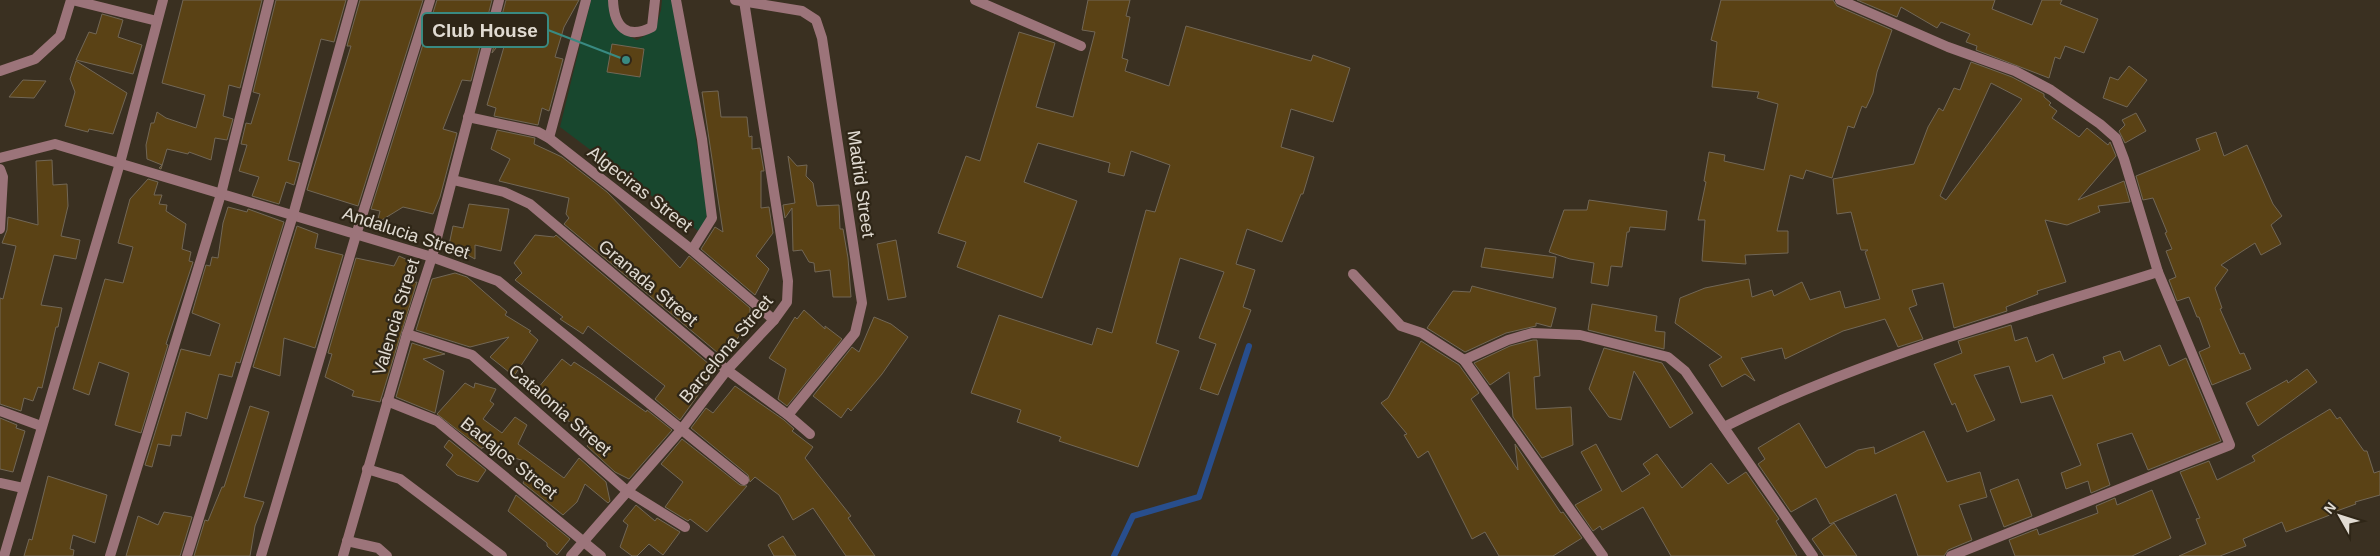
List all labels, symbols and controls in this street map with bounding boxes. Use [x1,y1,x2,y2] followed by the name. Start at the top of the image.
[422,13,548,47] callout: Club House
[432,20,538,41] text: Club House
[844,129,878,239] street label: Madrid Street
[584,142,696,236] street label: Algeciras Street
[340,203,472,263] street label: Andalucia Street
[594,236,702,330] street label: Granada Street
[369,256,423,378] street label: Valencia Street
[675,291,777,407] street label: Barcelona Street
[505,360,615,460] street label: Catalonia Street
[457,413,561,503] street label: Badajos Street
[2315,491,2365,541] north arrow
[2320,499,2339,517] text: N

